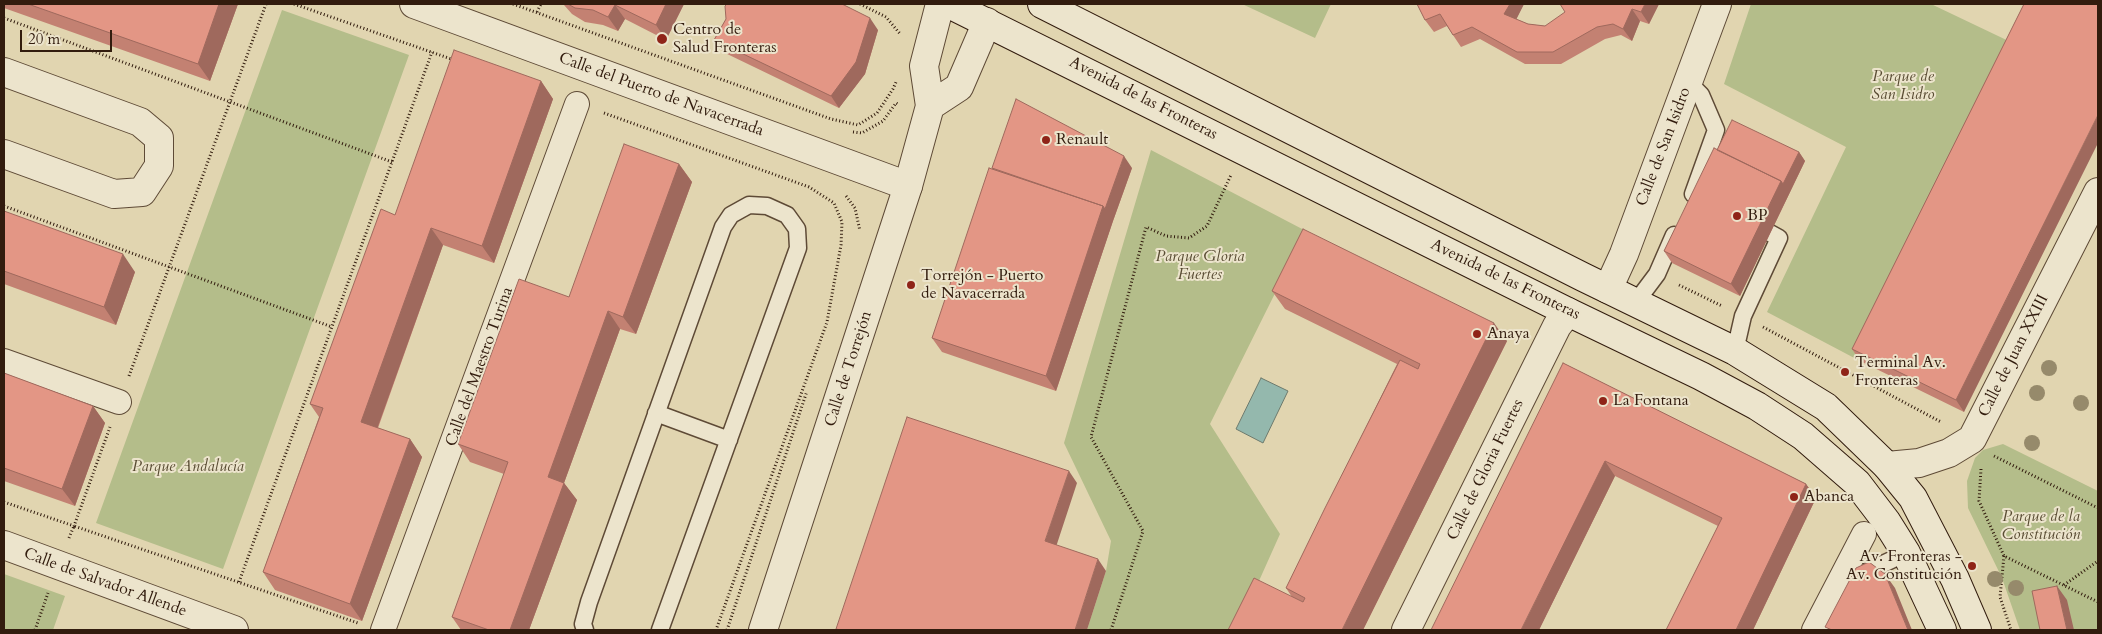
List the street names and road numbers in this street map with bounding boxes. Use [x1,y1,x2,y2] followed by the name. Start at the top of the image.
[556,49,766,141] street label: Calle del Puerto de Navacerrada
[1066,53,1220,145] street label: Avenida de las Fronteras
[1633,85,1695,209] street label: Calle de San Isidro
[1427,235,1583,325] street label: Avenida de las Fronteras
[442,285,518,449] street label: Calle del Maestro Turina
[1975,292,2053,420] street label: Calle de Juan XXIII
[821,309,877,429] street label: Calle de Torrejón
[1444,396,1528,544] street label: Calle de Gloria Fuertes
[21,545,189,621] street label: Calle de Salvador Allende

